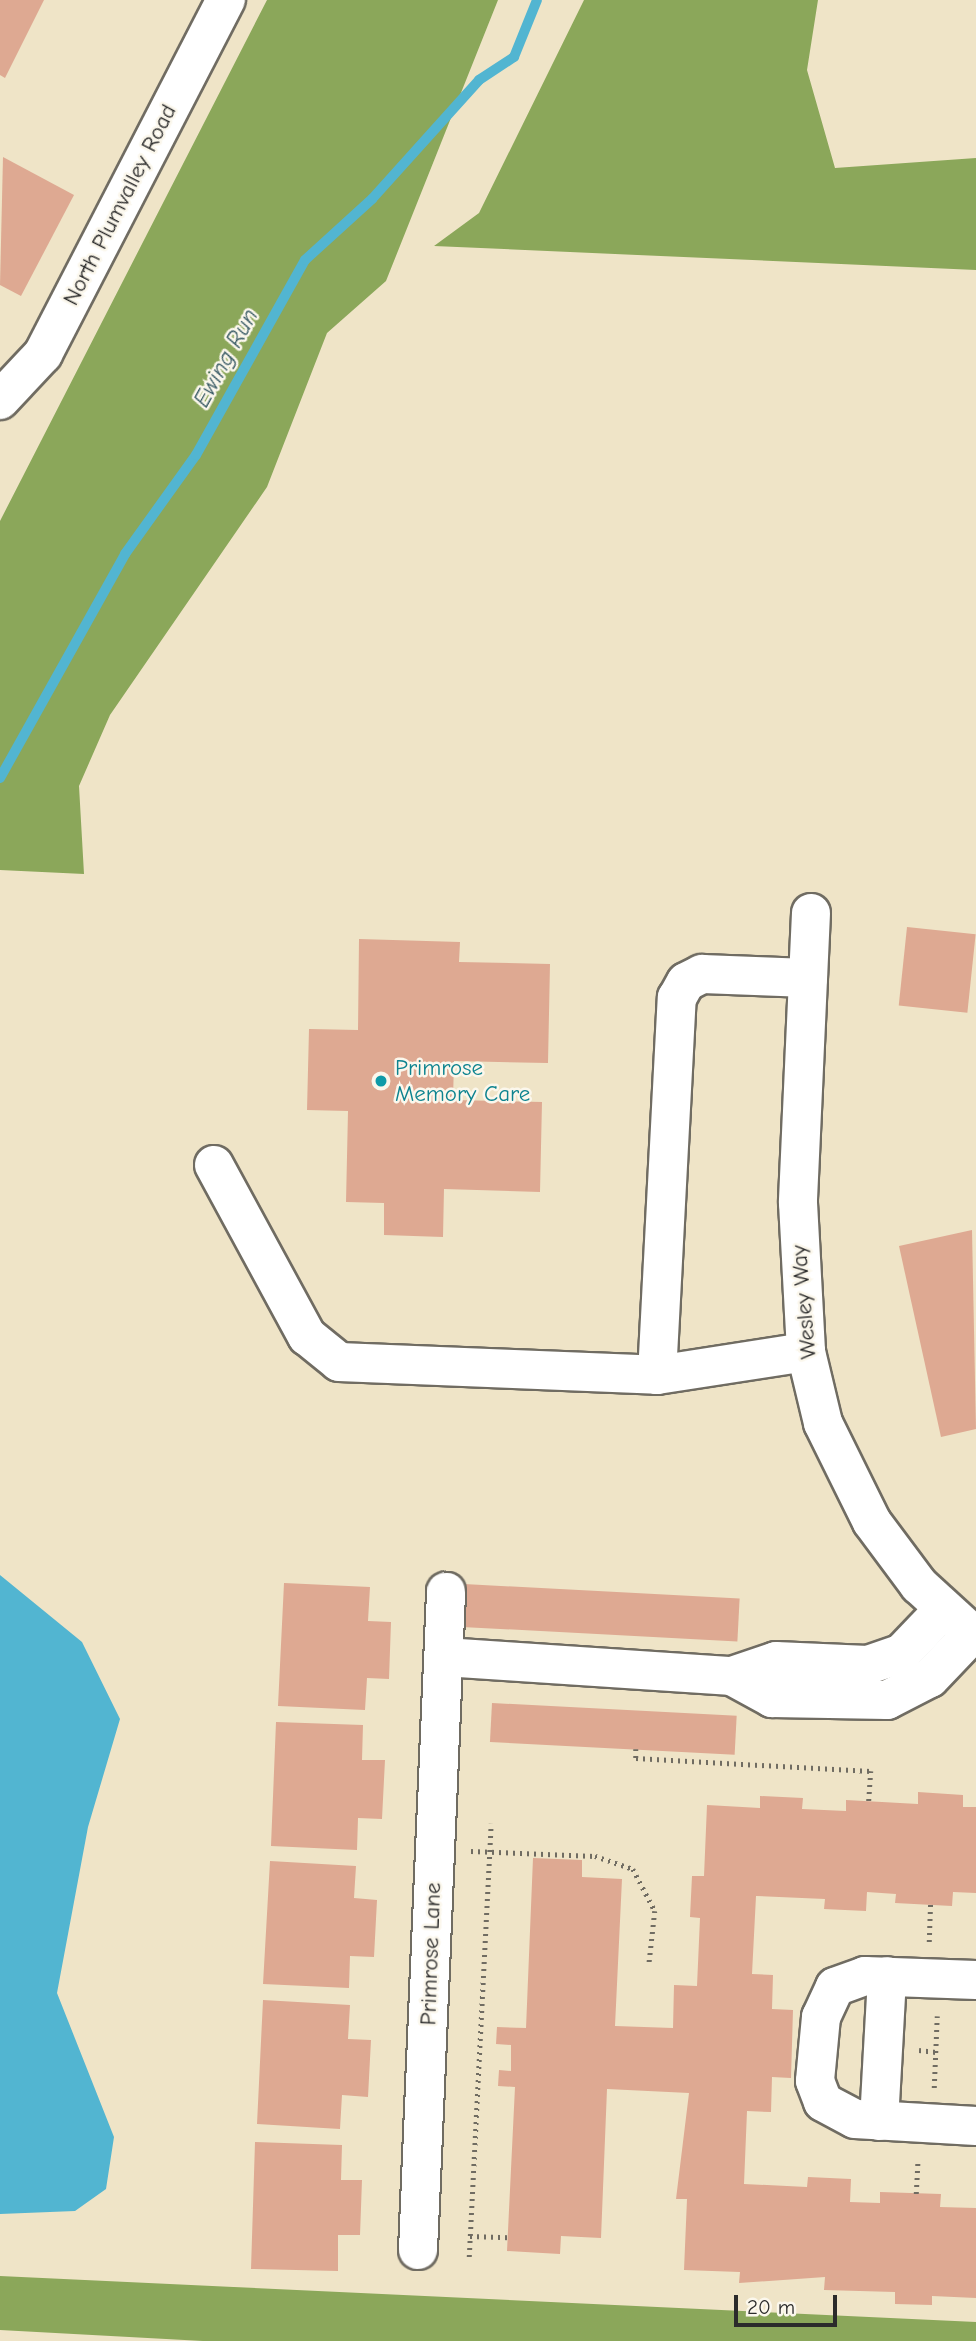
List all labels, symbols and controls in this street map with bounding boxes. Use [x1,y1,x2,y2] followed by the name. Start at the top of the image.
[57,100,183,310] street label: North Plumvalley Road
[187,304,265,412] water label: Ewing Run
[395,1054,530,1108] place label: Primrose Memory Care
[373,1073,389,1089] marker: Primrose Memory Care
[785,1244,823,1360] street label: Wesley Way
[415,1882,447,2026] street label: Primrose Lane
[738,2282,841,2326] scale bar
[747,2295,795,2319] text: 20 m

